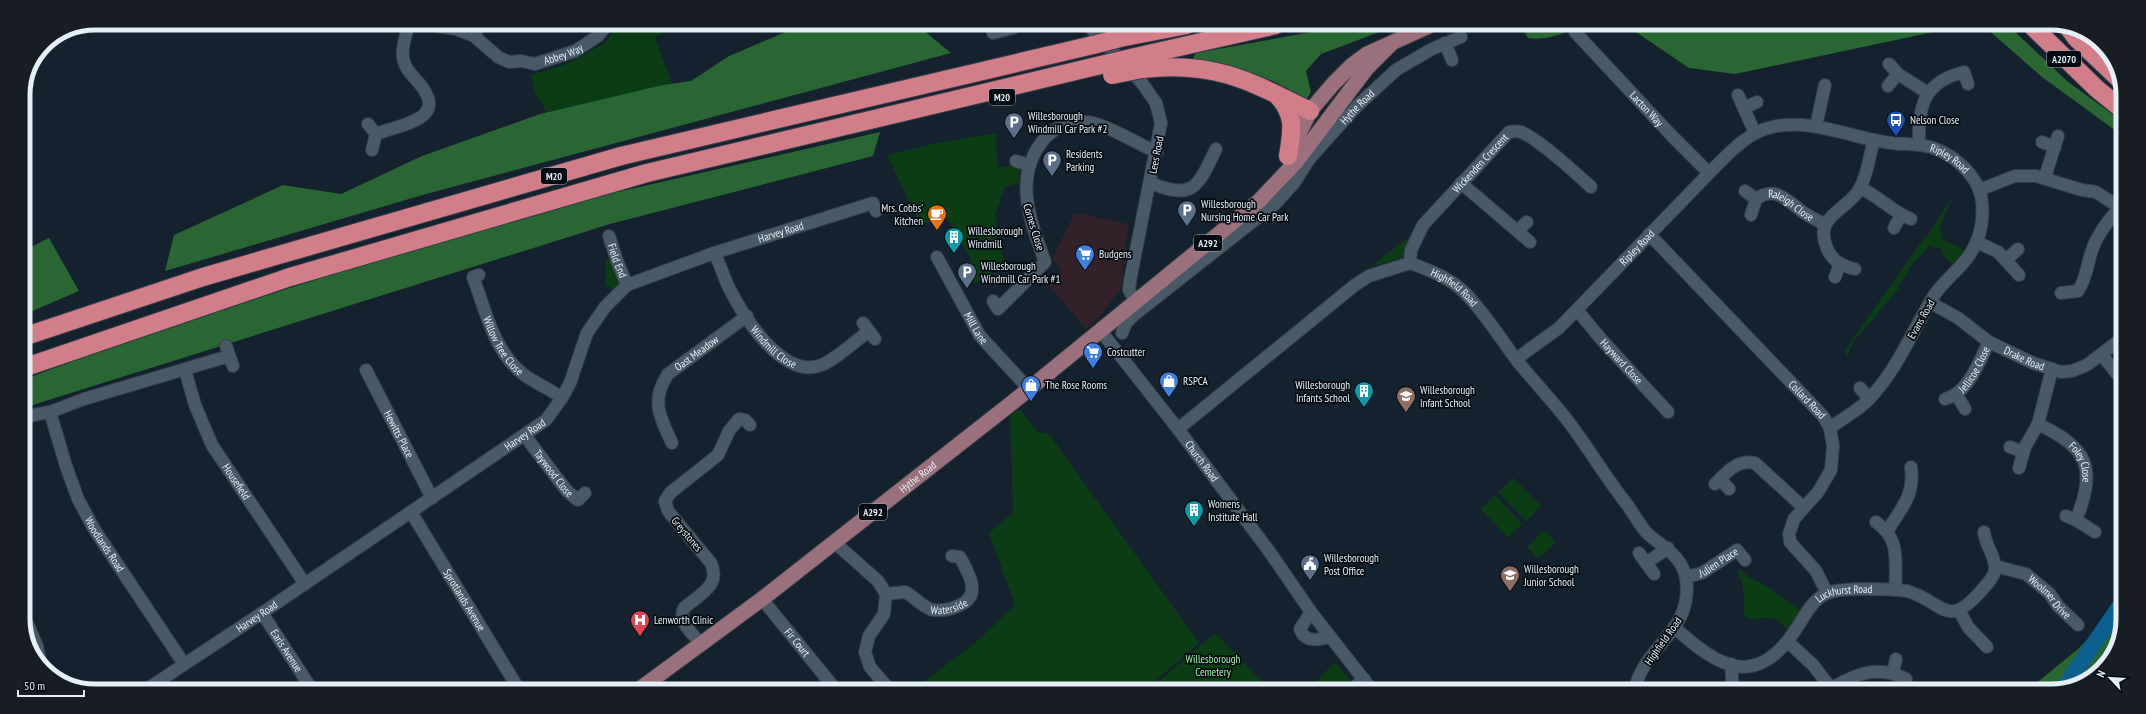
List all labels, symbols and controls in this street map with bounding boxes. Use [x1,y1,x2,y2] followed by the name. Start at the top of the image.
[542,40,586,68] street label: Abbey Way
[2047,51,2081,67] road number: A2070
[1337,86,1377,127] street label: Hythe Road
[1627,88,1667,130] street label: Lacton Way
[989,89,1015,105] road number: M20
[1028,109,1107,136] place label: Willesborough Windmill Car Park #2
[1885,109,1907,137] bus stop icon: Nelson Close
[1003,111,1025,139] parking icon: Willesborough Windmill Car Park #2
[1910,113,1960,127] place label: Nelson Close
[1449,130,1511,196] street label: Wickenden Crescent
[1146,135,1167,175] street label: Lees Road
[1928,140,1973,176] street label: Ripley Road
[1066,147,1103,174] place label: Residents Parking
[1041,149,1063,177] parking icon: Residents Parking
[541,168,567,184] road number: M20
[1768,187,1817,224] street label: Raleigh Close
[1201,197,1289,224] place label: Willesborough Nursing Home Car Park
[1176,199,1198,227] parking icon: Willesborough Nursing Home Car Park
[881,201,923,228] place label: Mrs. Cobbs’ Kitchen
[1020,202,1048,253] street label: Cornes Close
[926,203,948,231] cafe icon: Mrs. Cobbs’ Kitchen
[756,218,805,246] street label: Harvey Road
[968,224,1023,251] place label: Willesborough Windmill
[943,226,965,254] building icon: Willesborough Windmill
[1616,227,1658,268] street label: Ripley Road
[1194,235,1222,251] road number: A292
[605,242,630,280] street label: Field End
[1074,243,1096,271] supermarket icon: Budgens
[1099,247,1132,261] place label: Budgens
[981,259,1060,286] place label: Willesborough Windmill Car Park #1
[956,261,978,289] parking icon: Willesborough Windmill Car Park #1
[1429,265,1481,309] street label: Highfield Road
[1904,297,1938,341] street label: Evans Road
[961,309,991,347] street label: Mill Lane
[480,314,527,379] street label: Willow Tree Close
[748,323,799,371] street label: Windmill Close
[672,332,722,374] street label: Oast Meadow
[1597,336,1646,387] street label: Hayward Close
[1082,341,1104,369] supermarket icon: Costcutter
[2002,343,2046,373] street label: Drake Road
[1955,344,1993,396] street label: Jellicoe Close
[1107,345,1145,359] place label: Costcutter
[1158,370,1180,398] shop icon: RSPCA
[1020,374,1042,402] shop icon: The Rose Rooms
[1183,374,1209,388] place label: RSPCA
[1786,377,1829,422] street label: Collard Road
[1045,378,1107,392] place label: The Rose Rooms
[1295,378,1350,405] place label: Willesborough Infants School
[1353,380,1375,408] building icon: Willesborough Infants School
[1420,383,1475,410] place label: Willesborough Infant School
[1395,385,1417,413] school or university icon: Willesborough Infant School
[381,408,417,461] street label: Hewitts Place
[501,415,548,453] street label: Harvey Road
[1182,438,1222,484] street label: Church Road
[2066,439,2094,483] street label: Foley Close
[531,447,576,500] street label: Taywood Close
[896,458,939,496] street label: Hythe Road
[219,461,254,503] street label: Housefield
[1208,497,1258,524] place label: Womens Institute Hall
[1183,499,1205,527] building icon: Womens Institute Hall
[859,504,887,520] road number: A292
[82,514,128,575] street label: Woodlands Road
[668,514,706,555] street label: Greystones
[1697,544,1741,581] street label: Julien Place
[1324,551,1379,578] place label: Willesborough Post Office
[1299,553,1321,581] public building icon: Willesborough Post Office
[1523,562,1579,589] place label: Willesborough Junior School
[1499,564,1521,592] school or university icon: Willesborough Junior School
[440,566,489,634] street label: Sprotlands Avenue
[2025,572,2074,622] street label: Woolmer Drive
[1812,582,1873,605] street label: Luckhurst Road
[930,595,971,617] street label: Waterside
[233,597,280,635] street label: Harvey Road
[629,609,651,637] hospital icon: Lenworth Clinic
[654,613,713,627] place label: Lenworth Clinic
[1641,614,1685,668] street label: Highfield Road
[782,625,813,660] street label: Fir Court
[268,627,306,675] street label: Earls Avenue
[1186,652,1241,679] park label: Willesborough Cemetery
[2090,658,2130,698] north arrow
[2093,668,2109,679] text: N
[18,672,84,698] scale bar
[24,678,45,693] text: 50 m

